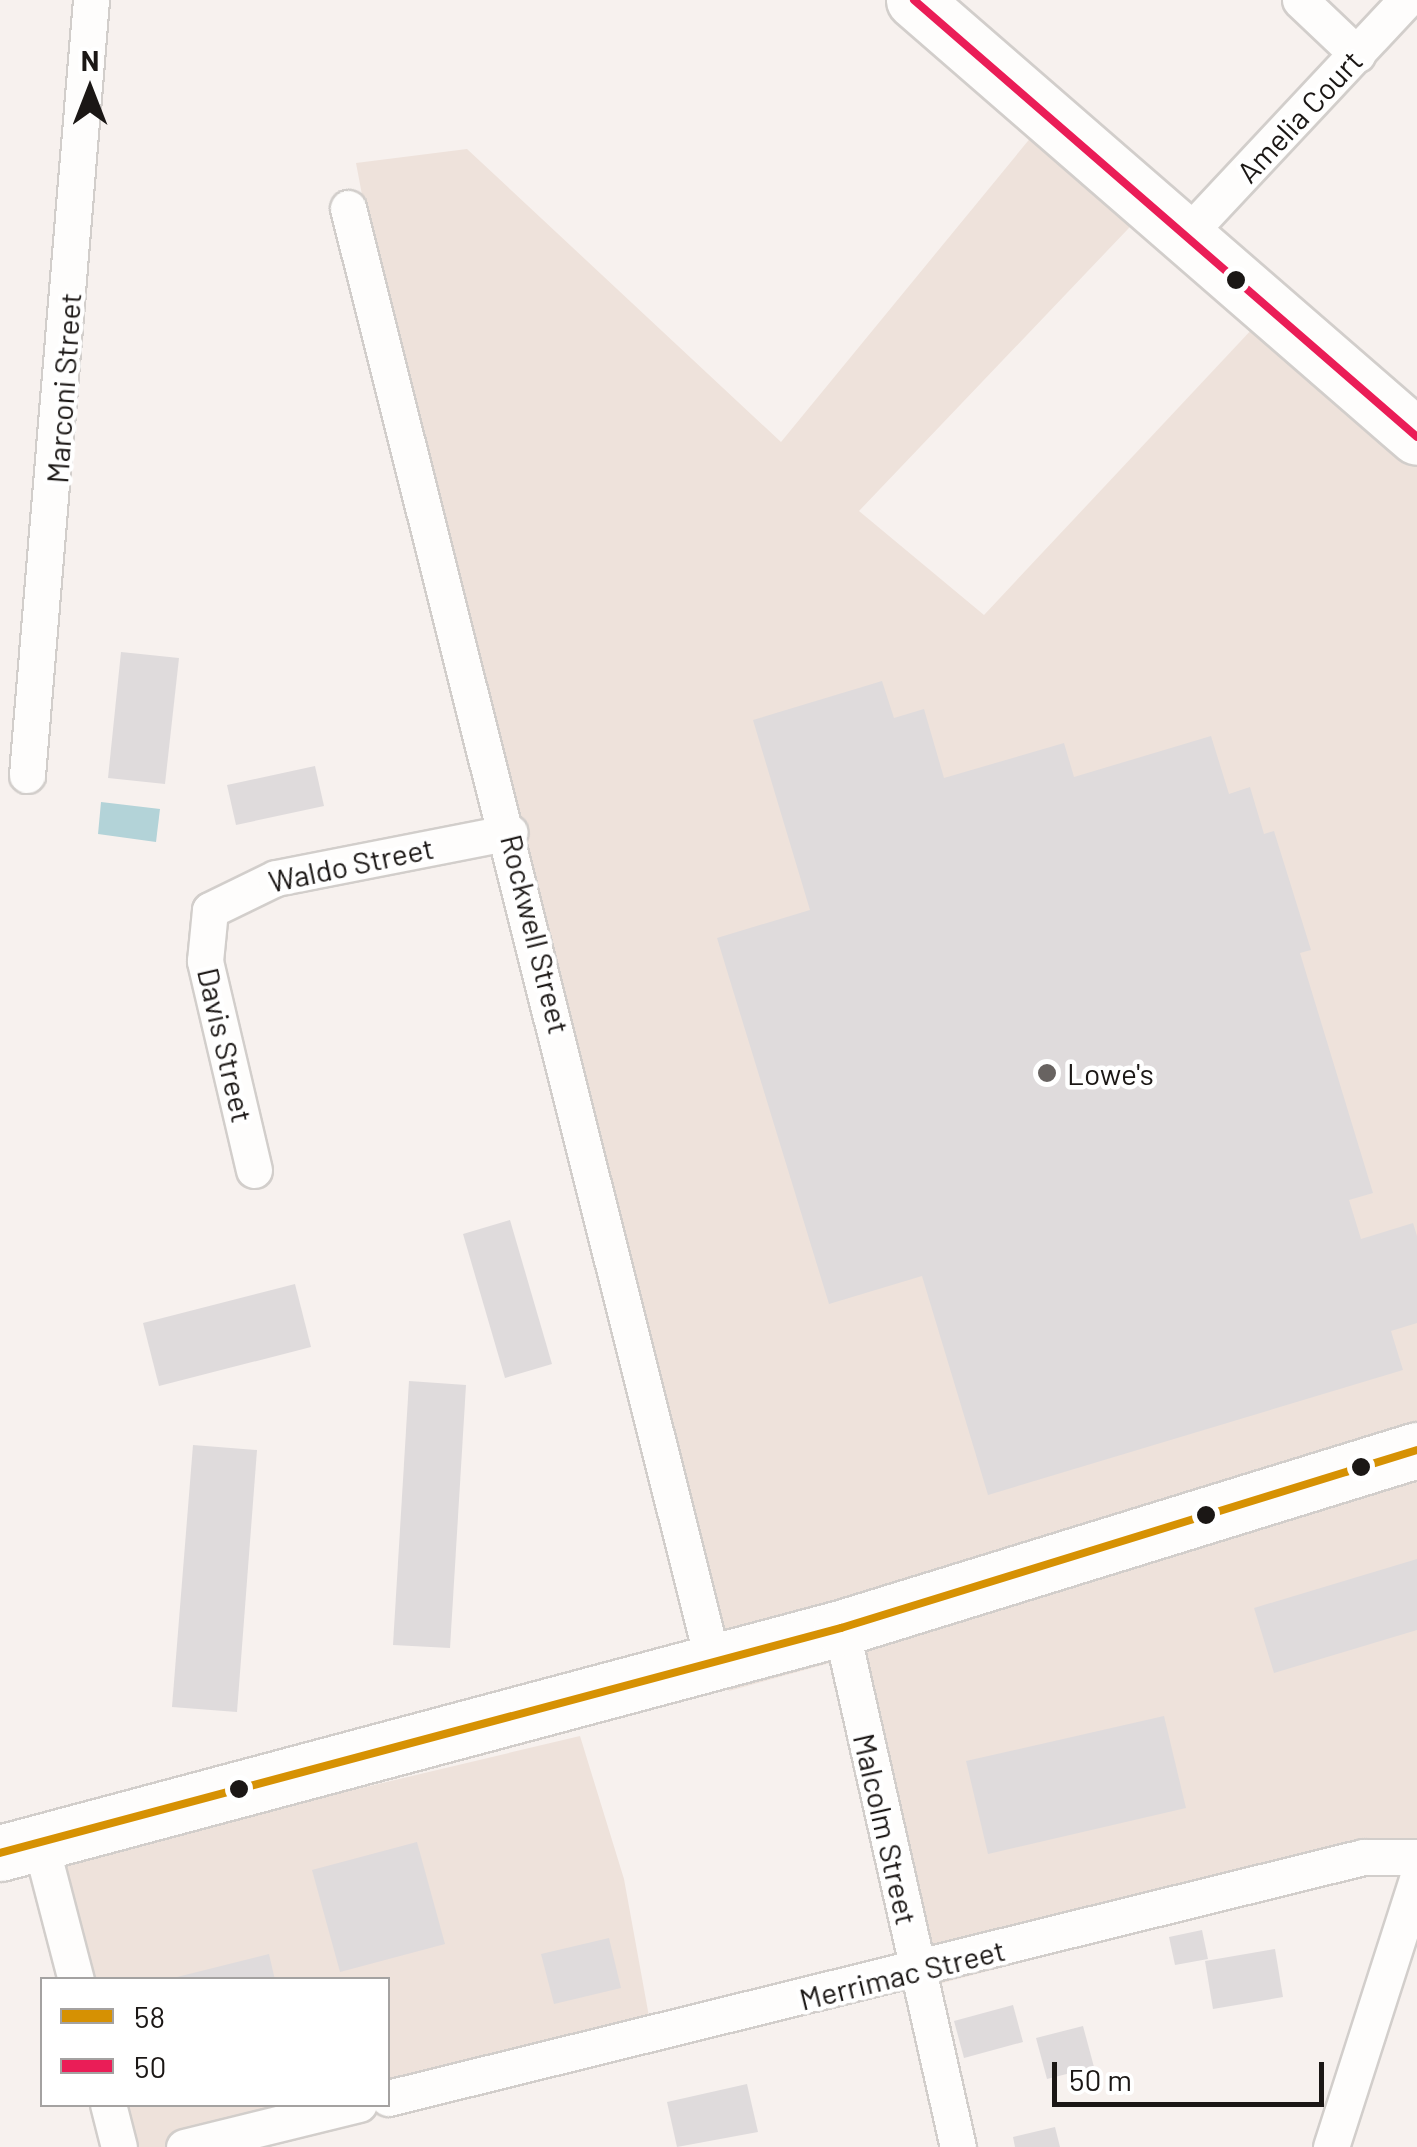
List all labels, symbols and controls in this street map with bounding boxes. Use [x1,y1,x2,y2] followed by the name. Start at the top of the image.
[40,40,140,140] north arrow
[1229,42,1369,190] street label: Amelia Court
[81,43,99,77] text: N
[1226,270,1246,290] unlabelled marker
[38,291,88,485] street label: Marconi Street
[265,829,437,899] street label: Waldo Street
[494,831,578,1037] street label: Rockwell Street
[191,964,261,1126] street label: Davis Street
[1067,1055,1154,1091] place label: Lowe's
[1036,1062,1058,1084] marker: Lowe's
[1351,1457,1371,1477] unlabelled marker
[1196,1505,1216,1525] unlabelled marker
[847,1730,925,1928] street label: Malcolm Street
[229,1779,249,1799] unlabelled marker
[795,1931,1009,2017] street label: Merrimac Street
[40,1977,390,2107] legend
[134,1998,165,2034] text: 58
[1057,2042,1330,2104] scale bar
[134,2048,166,2084] text: 50
[1069,2061,1132,2097] text: 50 m

